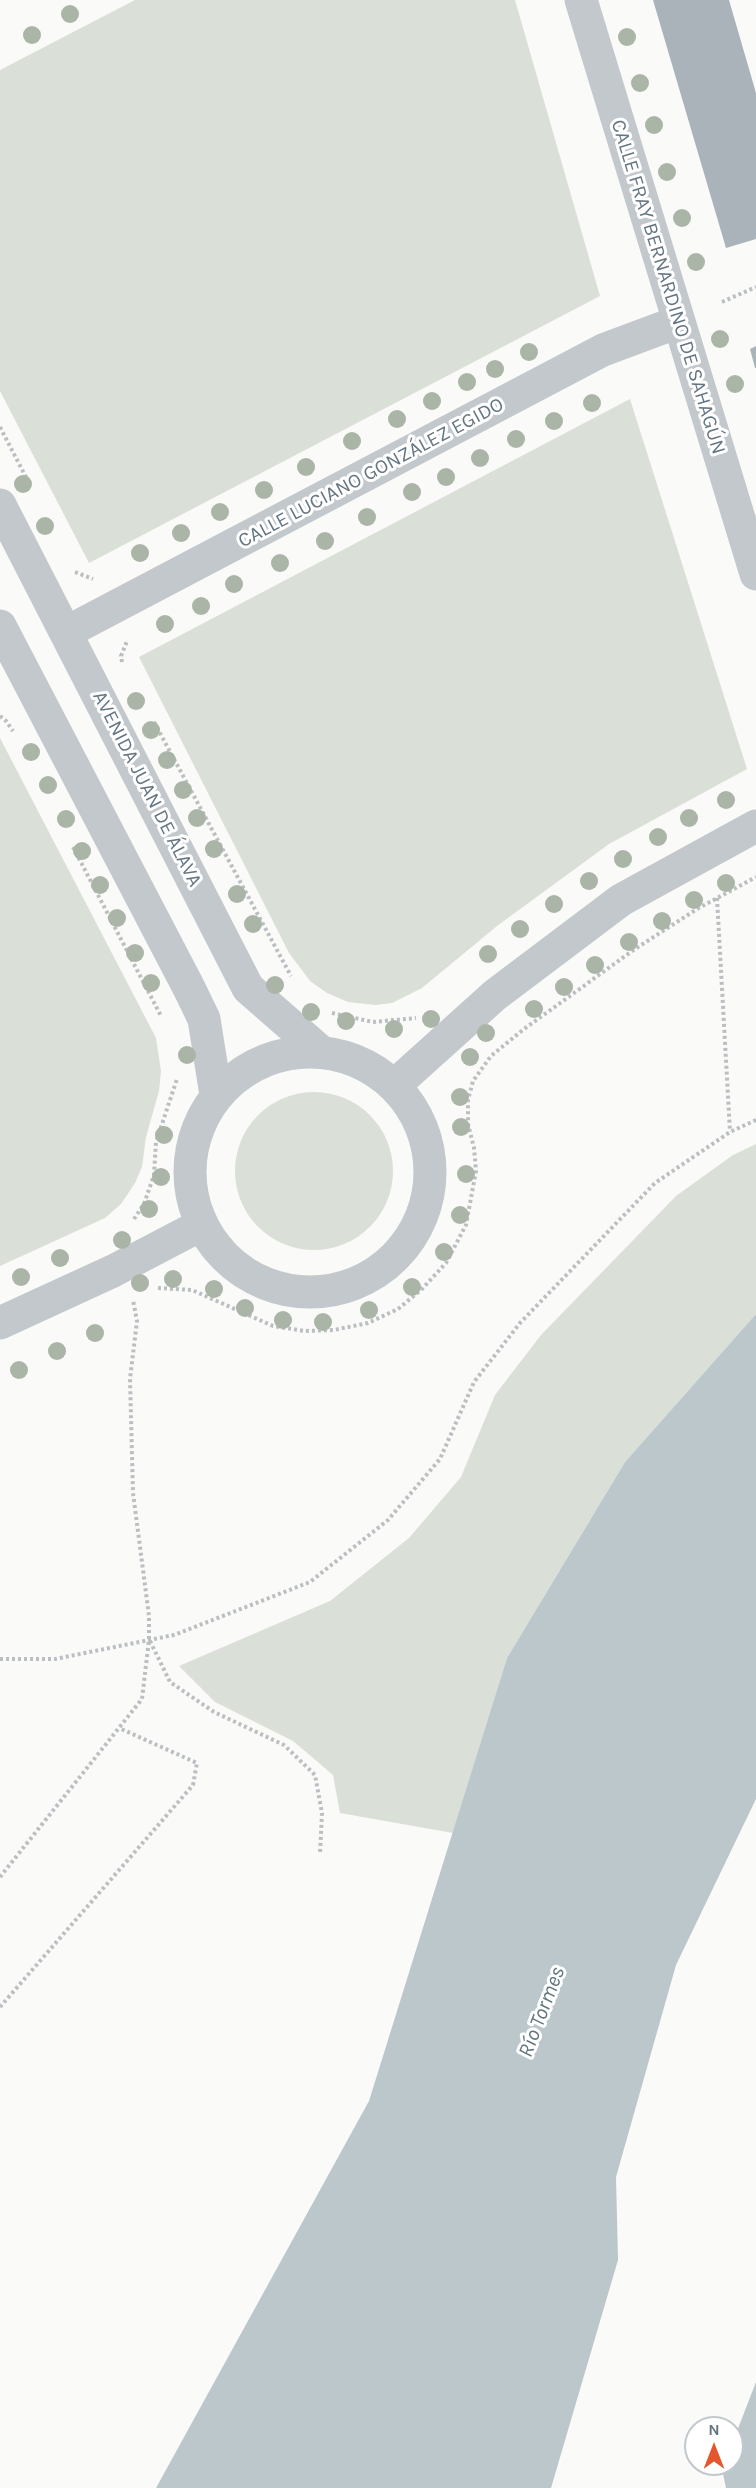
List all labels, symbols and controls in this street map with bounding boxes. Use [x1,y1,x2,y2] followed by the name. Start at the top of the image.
[606,117,730,457] street label: CALLE FRAY BERNARDINO DE SAHAGÚN
[234,393,508,553] street label: CALLE LUCIANO GONZÁLEZ EGIDO
[87,687,207,891] street label: AVENIDA JUAN DE ÁLAVA
[513,1963,571,2061] water label: Río Tormes
[684,2416,744,2476] north arrow
[708,2420,720,2439] text: N

